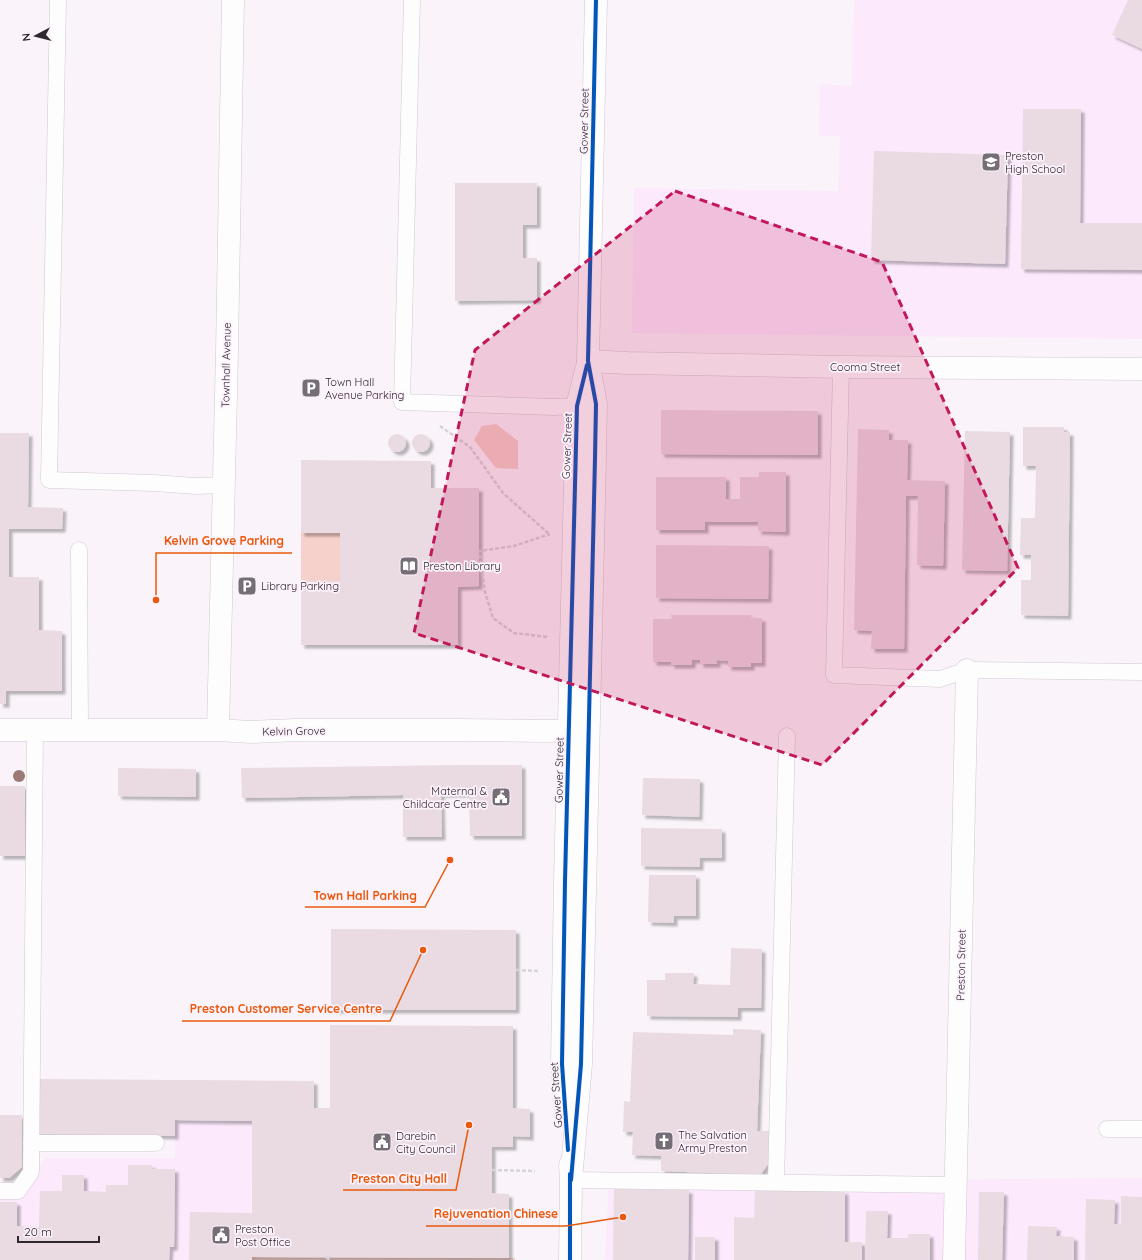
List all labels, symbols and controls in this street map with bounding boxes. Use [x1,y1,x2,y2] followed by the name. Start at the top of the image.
[16,16,56,56] north arrow
[19,32,34,42] text: N
[576,88,592,154] street label: Gower Street
[1005,149,1065,176] place label: Preston High School
[980,151,1002,173] school or university icon: Preston High School
[218,322,234,408] street label: Townhall Avenue
[830,360,900,374] street label: Cooma Street
[325,375,405,402] place label: Town Hall Avenue Parking
[300,377,322,399] parking icon: Town Hall Avenue Parking
[559,412,575,479] street label: Gower Street
[156,529,292,553] callout: Kelvin Grove Parking
[164,533,284,548] text: Kelvin Grove Parking
[398,555,420,577] library icon: Preston Library
[423,559,501,573] place label: Preston Library
[236,575,258,597] parking icon: Library Parking
[261,579,339,593] place label: Library Parking
[262,723,326,739] street label: Kelvin Grove
[551,737,567,803] street label: Gower Street
[403,784,488,811] place label: Maternal & Childcare Centre
[490,786,512,808] public building icon: Maternal & Childcare Centre
[305,883,425,907] callout: Town Hall Parking
[313,888,417,903] text: Town Hall Parking
[953,929,969,1001] street label: Preston Street
[182,997,390,1021] callout: Preston Customer Service Centre
[190,1001,382,1016] text: Preston Customer Service Centre
[547,1061,565,1128] street label: Gower Street
[678,1128,747,1155] place label: The Salvation Army Preston
[396,1129,456,1156] place label: Darebin City Council
[653,1130,675,1152] church icon: The Salvation Army Preston
[371,1131,393,1153] public building icon: Darebin City Council
[343,1166,456,1190] callout: Preston City Hall
[351,1171,447,1186] text: Preston City Hall
[426,1202,566,1226] callout: Rejuvenation Chinese
[434,1206,558,1221] text: Rejuvenation Chinese
[18,1218,99,1244] scale bar
[235,1222,291,1249] place label: Preston Post Office
[24,1224,52,1239] text: 20 m
[210,1224,232,1246] public building icon: Preston Post Office

